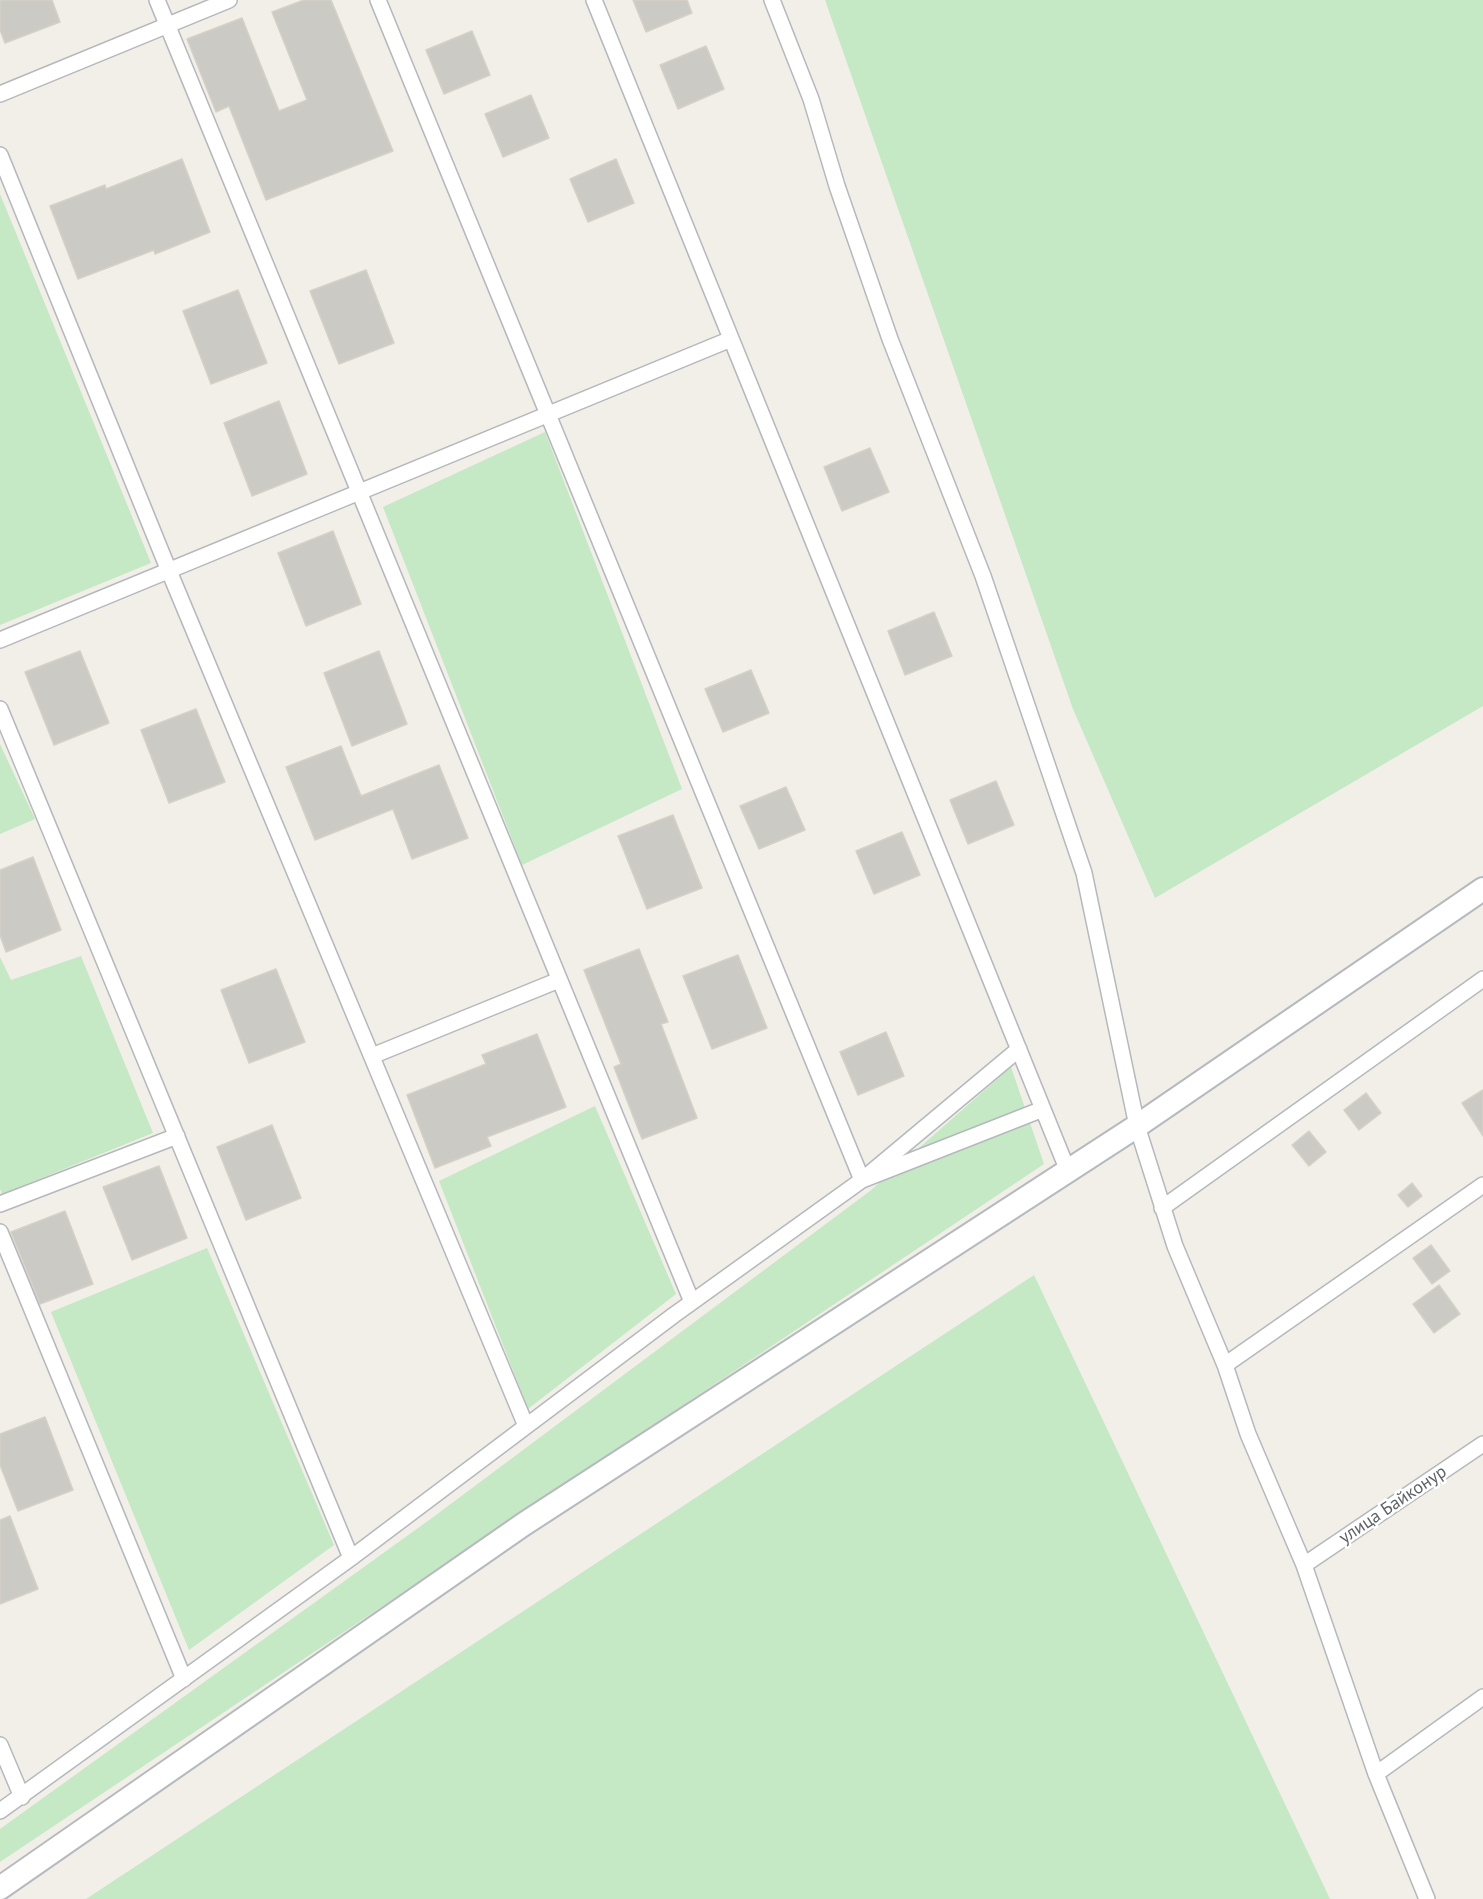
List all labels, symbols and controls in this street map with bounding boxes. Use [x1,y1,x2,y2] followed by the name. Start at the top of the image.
[1335,1461,1451,1549] street label: улица Байконур

